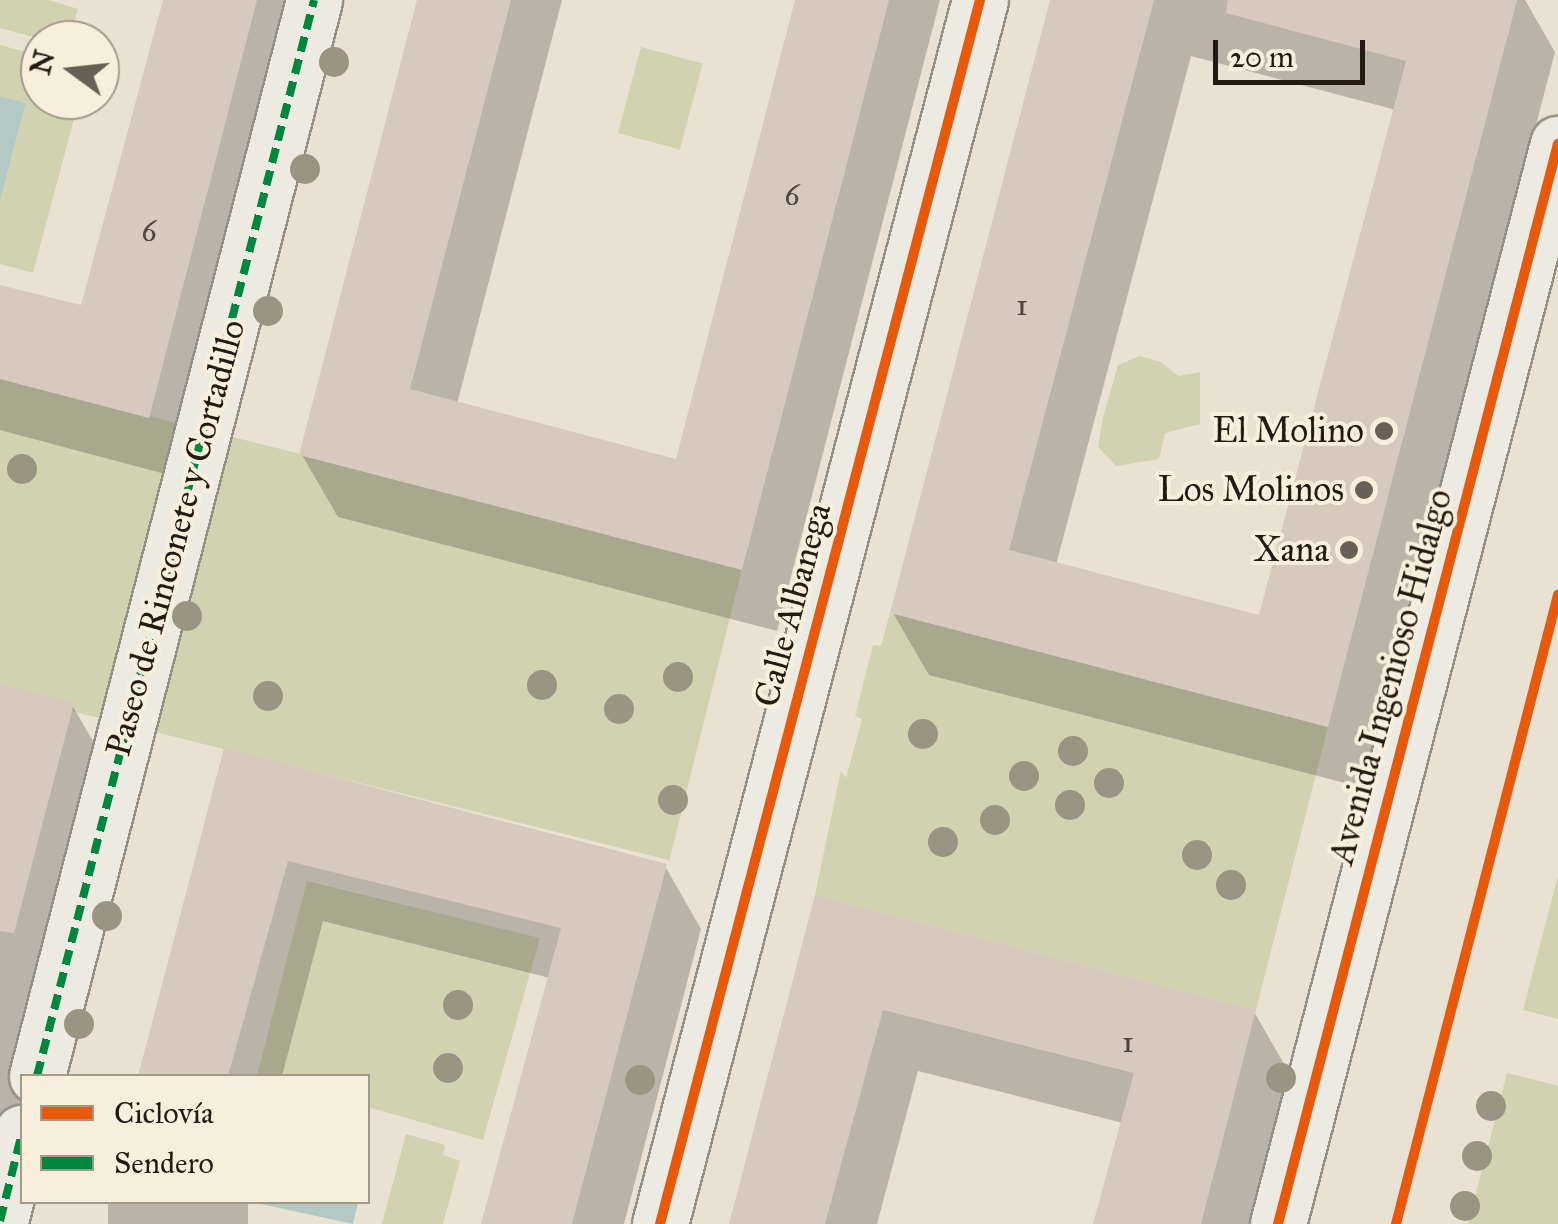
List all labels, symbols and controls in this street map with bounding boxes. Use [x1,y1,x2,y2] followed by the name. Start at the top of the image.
[20,20,120,120] north arrow
[1218,20,1370,82] scale bar
[1230,39,1294,75] text: 20 m
[22,47,62,79] text: N
[784,177,800,213] house number: 6
[141,213,157,249] house number: 6
[1016,287,1028,323] house number: 1
[97,315,255,761] street label: Paseo de Rinconete y Cortadillo
[1213,410,1364,452] place label: El Molino
[1373,420,1395,442] marker: El Molino
[1158,469,1344,511] place label: Los Molinos
[1353,479,1375,501] marker: Los Molinos
[1321,485,1461,869] street label: Avenida Ingenioso Hidalgo
[746,499,840,711] street label: Calle Albanega
[1254,529,1329,571] place label: Xana
[1338,539,1360,561] marker: Xana
[1122,1024,1134,1060] house number: 1
[20,1074,370,1204] legend
[114,1095,214,1131] text: Ciclovía
[114,1145,214,1181] text: Sendero

